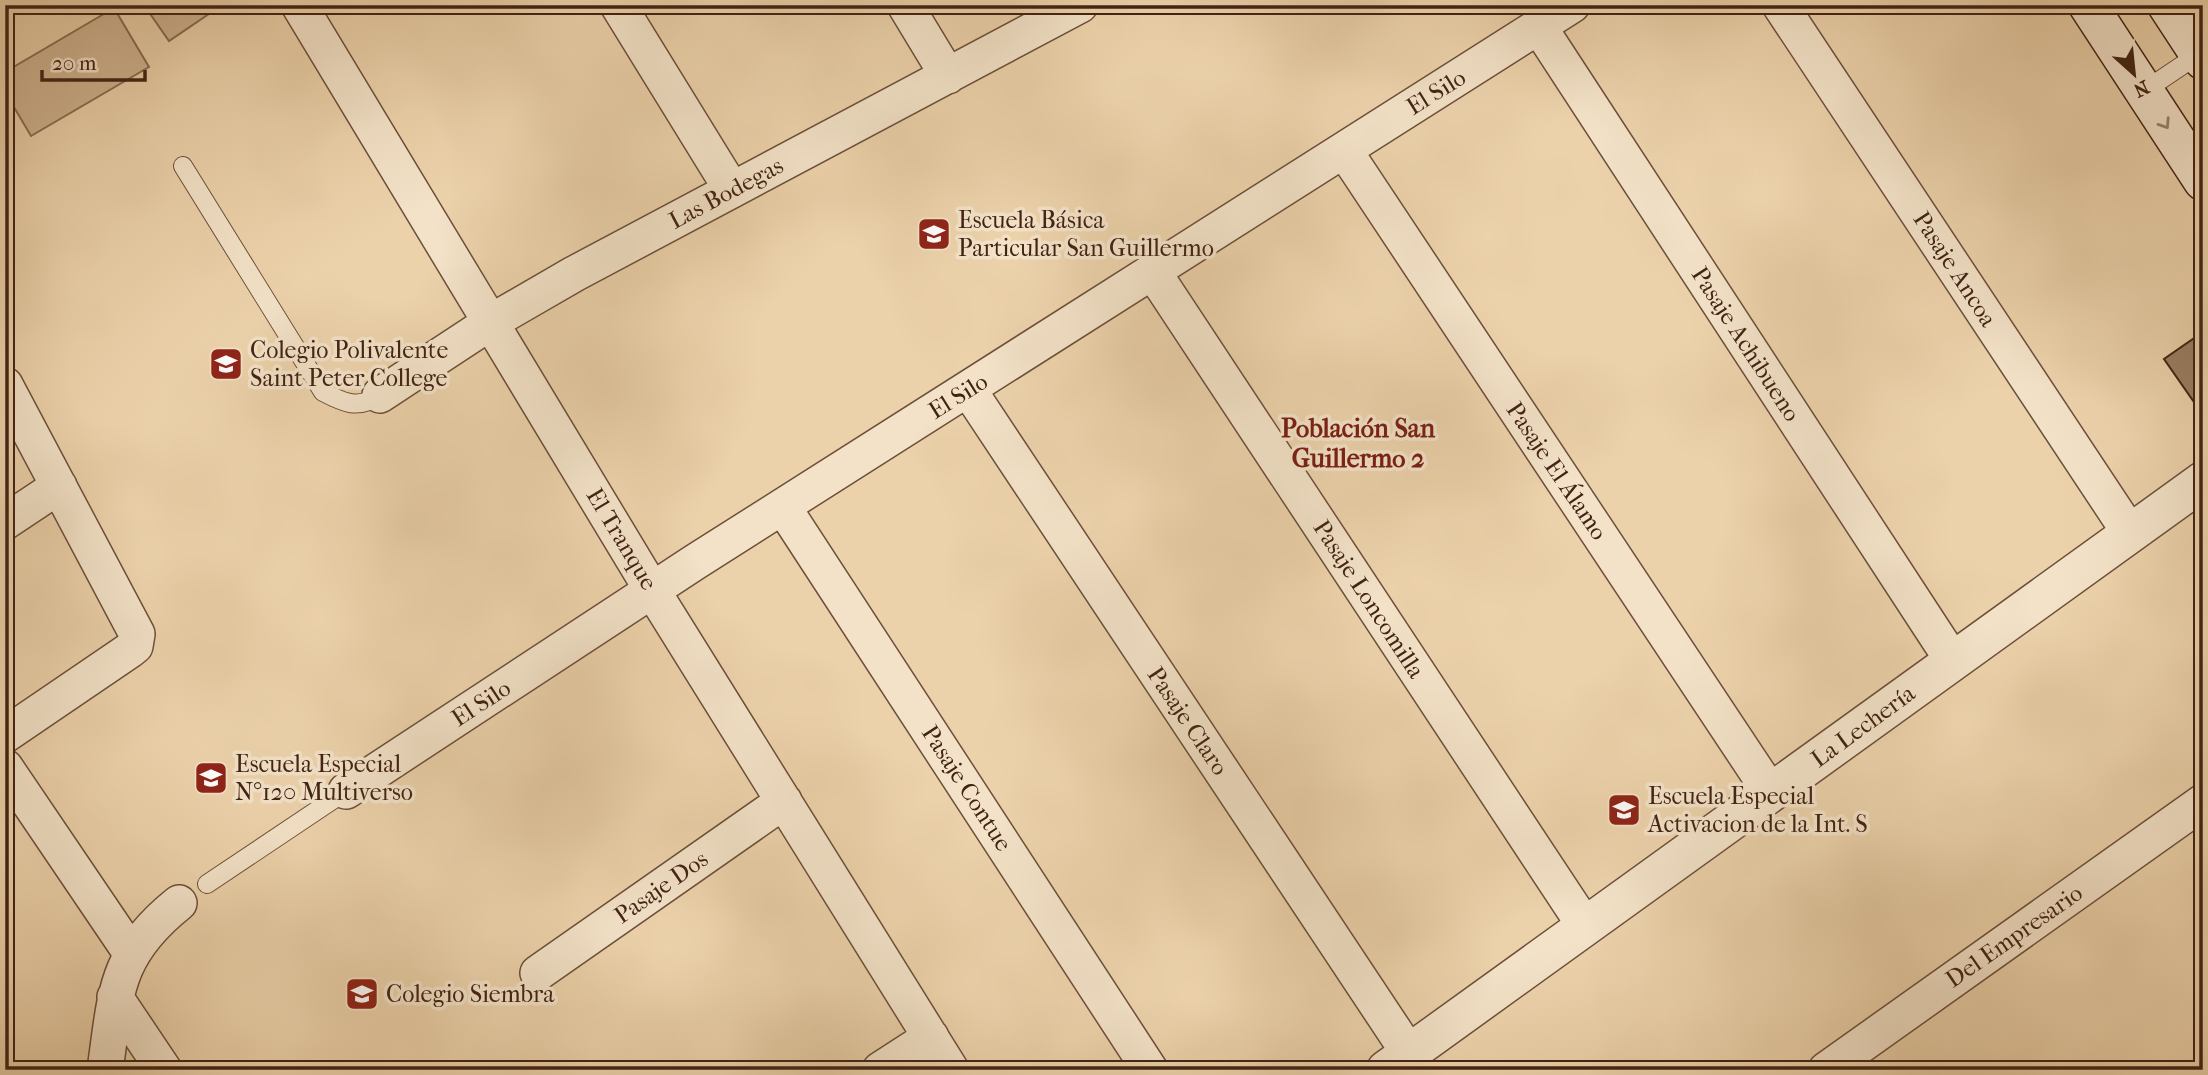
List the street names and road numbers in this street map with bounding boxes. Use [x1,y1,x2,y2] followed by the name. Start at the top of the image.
[1401,63,1471,121] street label: El Silo
[664,151,788,235] street label: Las Bodegas
[1907,206,2003,333] street label: Pasaje Ancoa
[1686,261,1806,427] street label: Pasaje Achibueno
[923,367,993,425] street label: El Silo
[1501,396,1614,545] street label: Pasaje El Álamo
[581,483,663,595] street label: El Tranque
[1307,515,1431,684] street label: Pasaje Loncomilla
[1142,662,1234,780] street label: Pasaje Claro
[446,674,516,732] street label: El Silo
[1806,678,1921,773] street label: La Lechería
[916,720,1018,856] street label: Pasaje Contue
[609,845,713,929] street label: Pasaje Dos
[1940,878,2088,994] street label: Del Empresario

